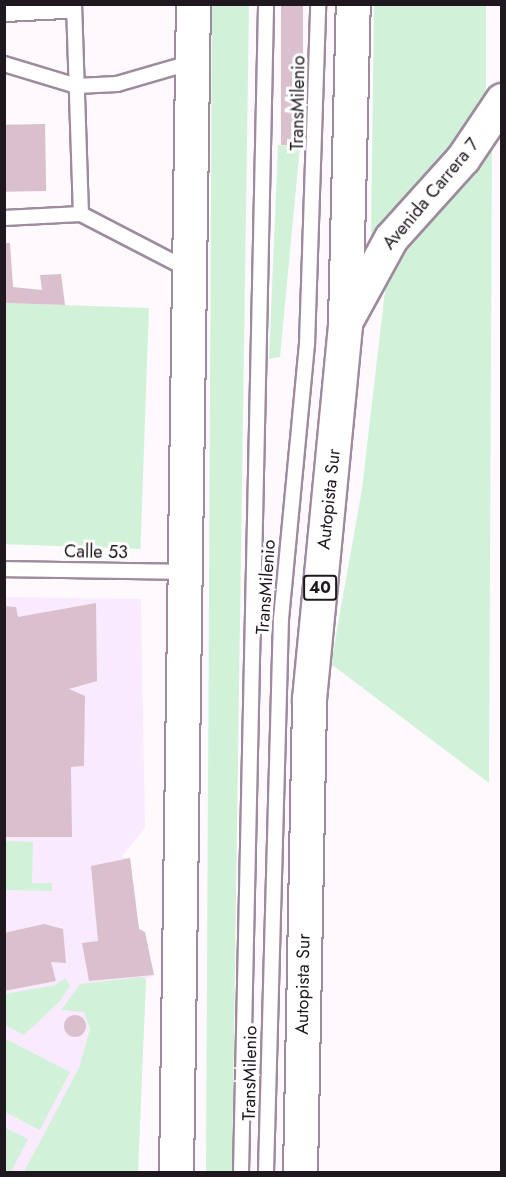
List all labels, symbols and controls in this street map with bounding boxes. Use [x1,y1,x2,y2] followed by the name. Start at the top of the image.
[286,55,310,151] street label: TransMilenio
[378,134,484,254] street label: Avenida Carrera 7
[313,448,345,550] street label: Autopista Sur
[252,539,280,635] street label: TransMilenio
[64,541,128,563] street label: Calle 53
[302,575,338,601] road number: 40
[291,933,315,1035] street label: Autopista Sur
[238,1025,262,1121] street label: TransMilenio

